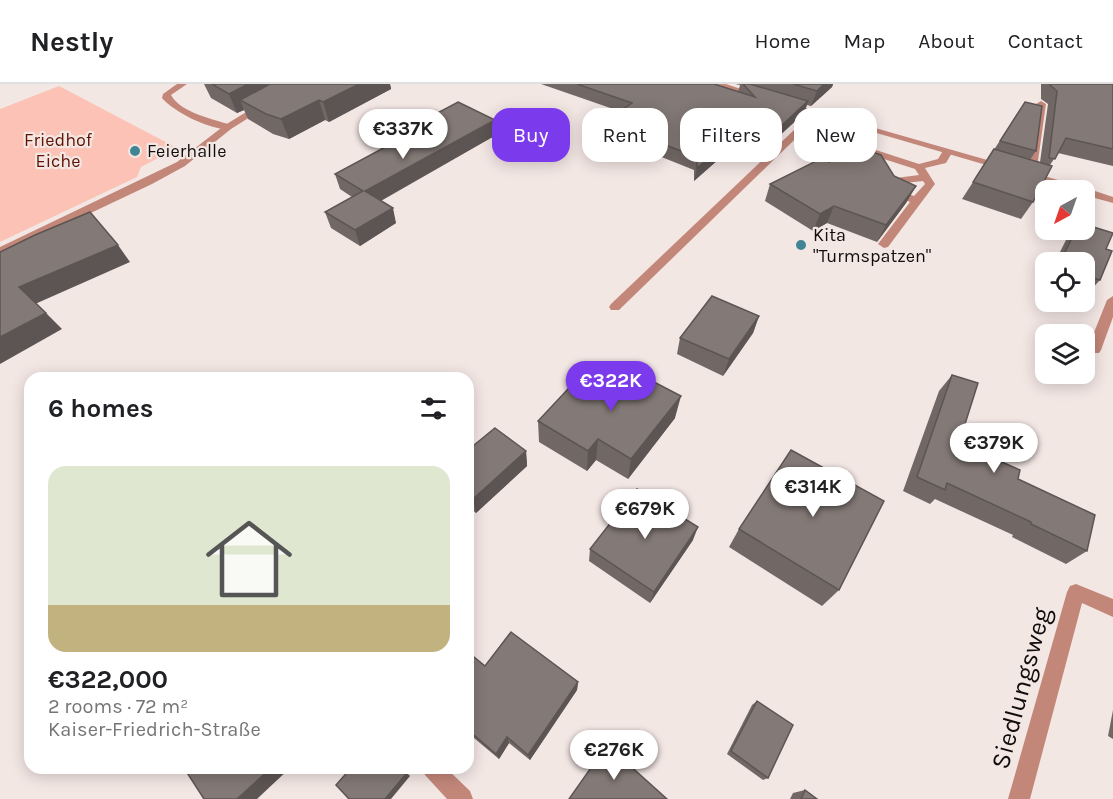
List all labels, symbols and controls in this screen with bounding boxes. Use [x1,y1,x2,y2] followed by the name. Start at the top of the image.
[30,25,113,58] text: Nestly
[755,29,811,53] text: Home
[844,29,885,53] text: Map
[918,29,975,53] text: About
[1008,29,1083,53] text: Contact
[492,108,570,162] chip: Buy
[582,108,668,162] chip: Rent
[680,108,782,162] chip: Filters
[794,108,877,162] chip: New
[361,109,445,160] pin: €337K
[373,117,433,140] text: €337K
[24,129,93,172] park label: Friedhof Eiche
[147,140,226,162] place label: Feierhalle
[128,144,142,158] marker: Feierhalle
[1035,180,1095,240] north arrow
[1035,180,1095,384] map controls
[813,224,931,267] place label: Kita "Turmspatzen"
[794,238,808,252] marker: Kita "Turmspatzen"
[1035,252,1095,312] button: locate
[1035,324,1095,384] button: layers
[569,361,653,412] pin: €322K
[580,369,642,392] text: €322K
[417,392,450,425] icon: filters
[48,393,153,424] text: 6 homes
[952,423,1036,474] pin: €379K
[964,431,1024,454] text: €379K
[771,467,855,518] pin: €314K
[784,475,842,498] text: €314K
[603,489,687,540] pin: €679K
[615,497,675,520] text: €679K
[195,505,303,613] icon: home
[985,603,1058,772] street label: Siedlungsweg
[48,664,168,695] text: €322,000
[48,695,188,718] text: 2 rooms · 72 m²
[48,718,261,741] text: Kaiser-Friedrich-Straße
[572,730,656,781] pin: €276K
[584,738,644,761] text: €276K

